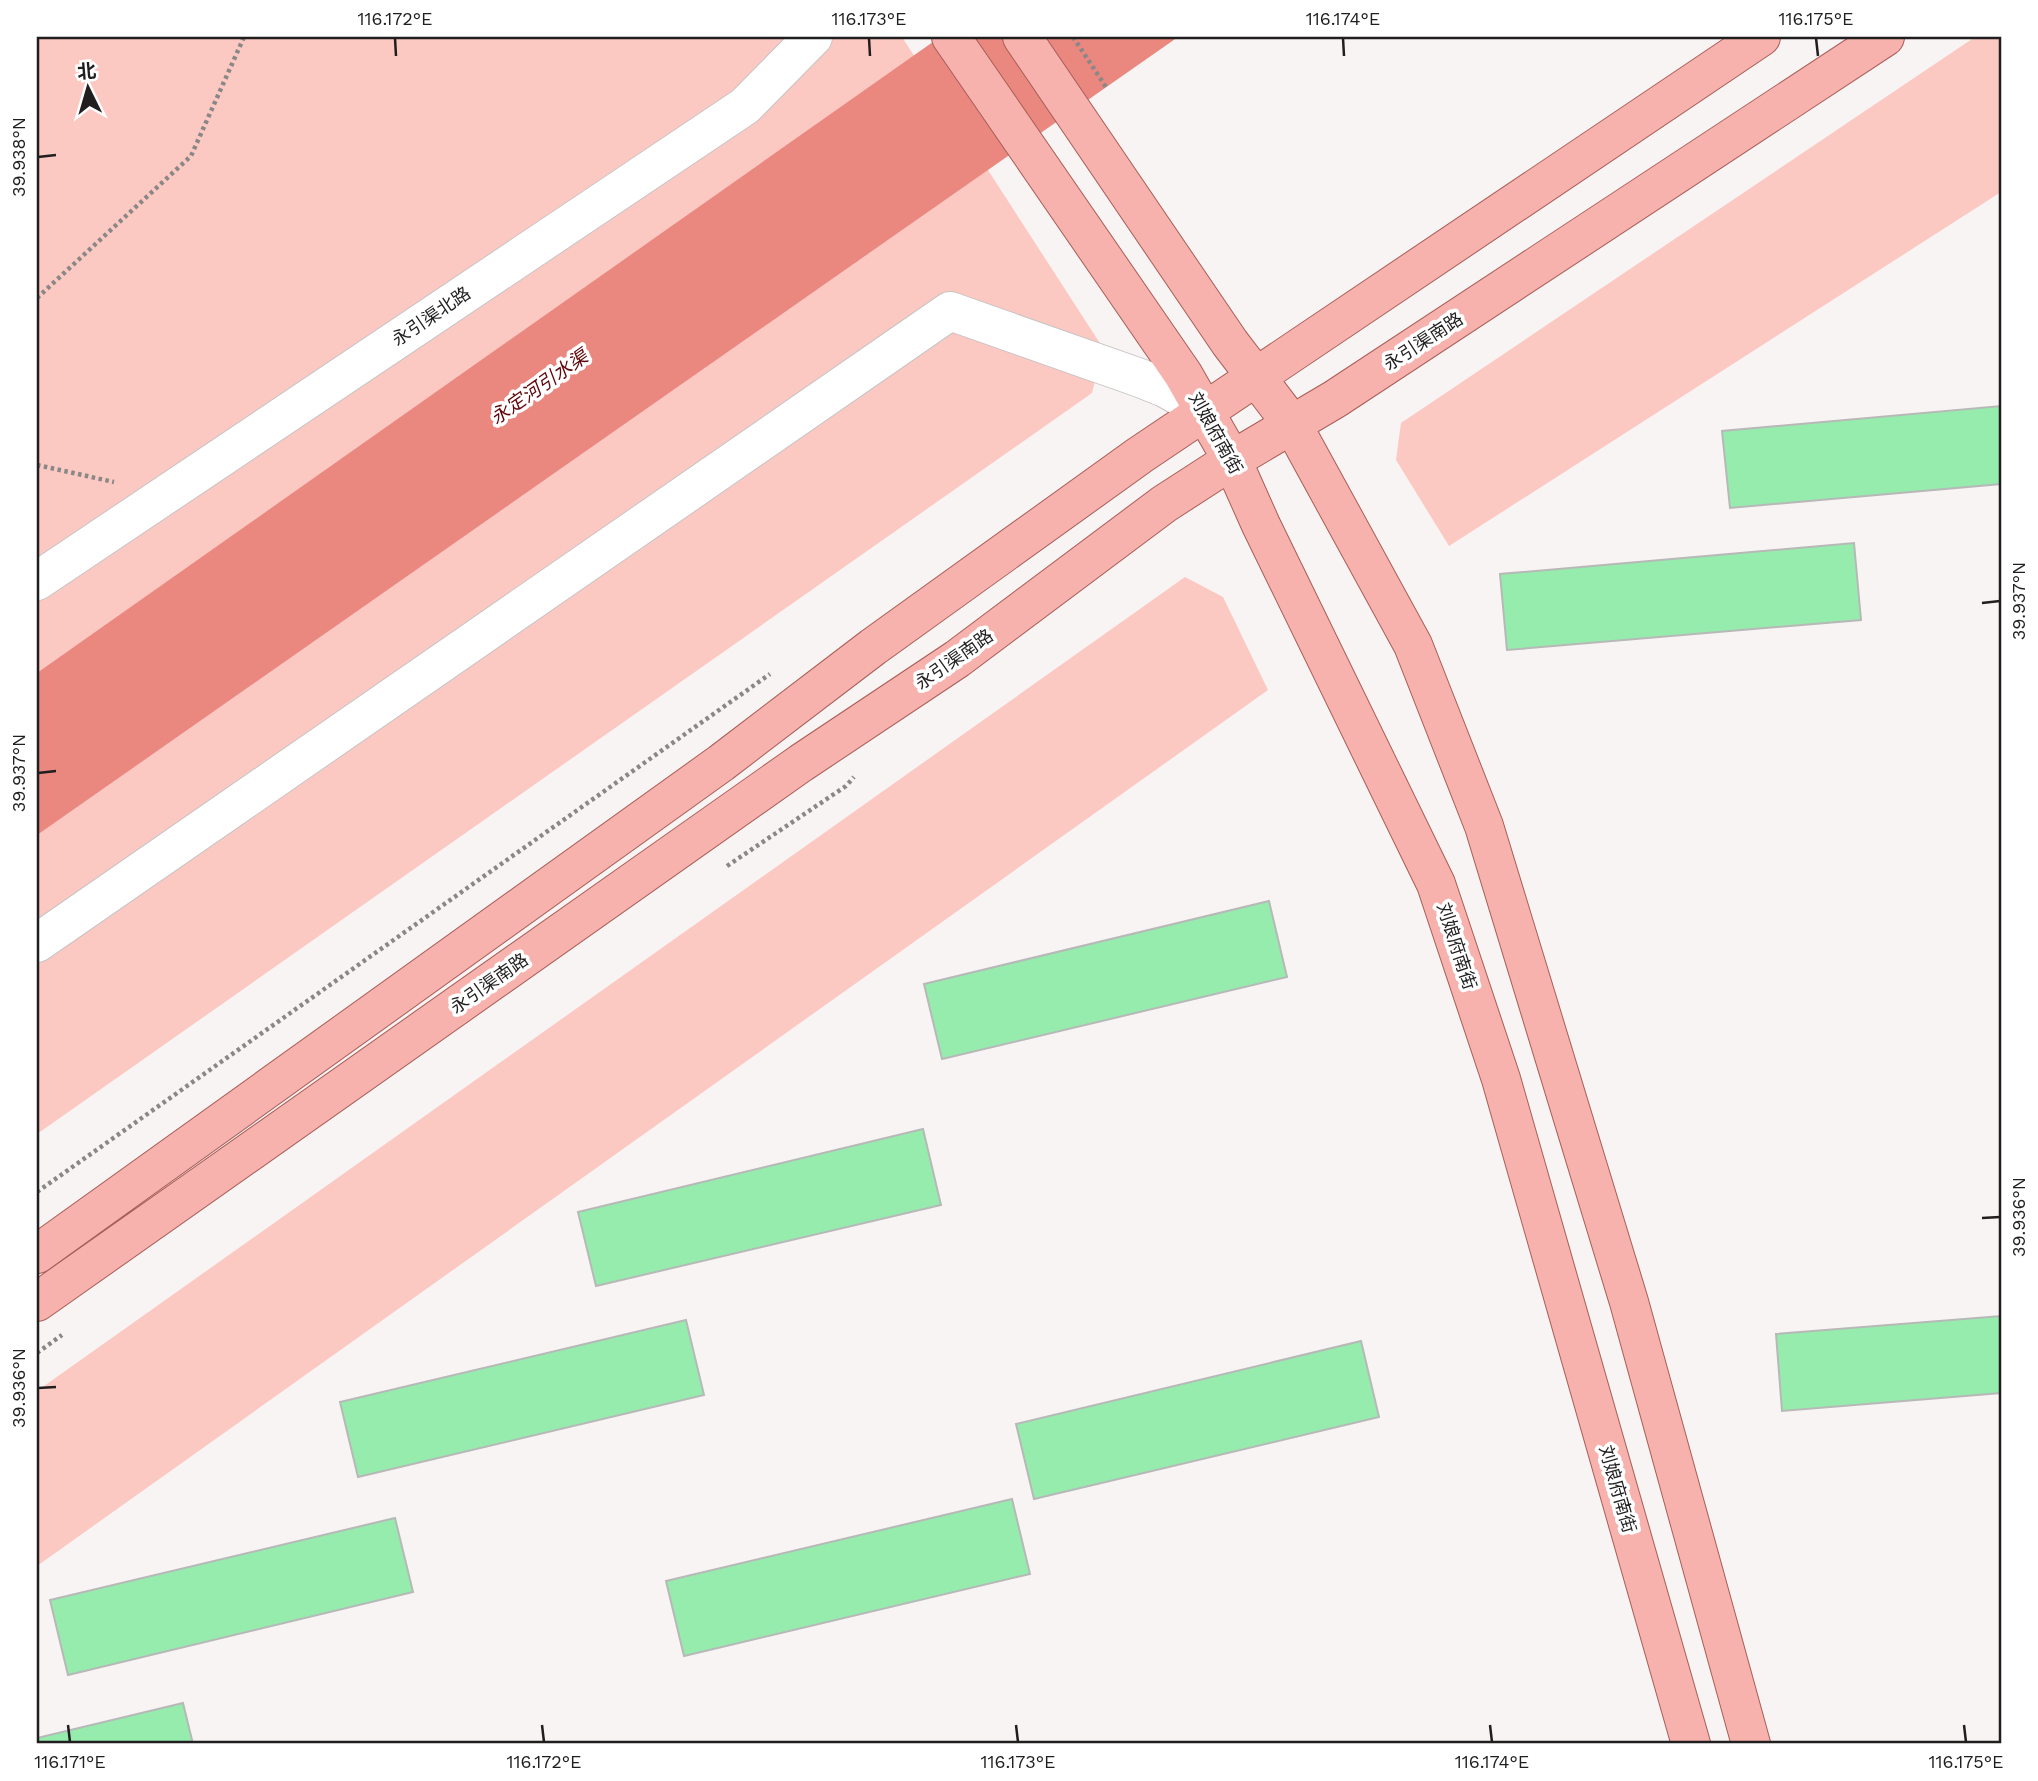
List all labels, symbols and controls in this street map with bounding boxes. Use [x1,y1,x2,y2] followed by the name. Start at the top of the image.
[357,8,433,29] text: 116.172°E
[831,8,907,29] text: 116.173°E
[1306,8,1380,29] text: 116.174°E
[1778,8,1854,29] text: 116.175°E
[52,52,122,122] north arrow
[76,59,97,84] text: 北
[8,117,29,197] text: 39.938°N
[388,282,474,350] street label: 永引渠北路
[1380,308,1466,374] street label: 永引渠南路
[486,343,595,429] water label: 永定河引水渠
[1185,389,1247,477] street label: 刘娘府南街
[2008,562,2029,640] text: 39.937°N
[911,625,997,693] street label: 永引渠南路
[8,734,29,812] text: 39.937°N
[1433,900,1481,992] street label: 刘娘府南街
[446,949,532,1017] street label: 永引渠南路
[2008,1177,2029,1257] text: 39.936°N
[8,1348,29,1428] text: 39.936°N
[1596,1443,1640,1535] street label: 刘娘府南街
[34,1751,106,1772] text: 116.171°E
[506,1751,582,1772] text: 116.172°E
[980,1751,1056,1772] text: 116.173°E
[1455,1751,1529,1772] text: 116.174°E
[1928,1751,2004,1772] text: 116.175°E

